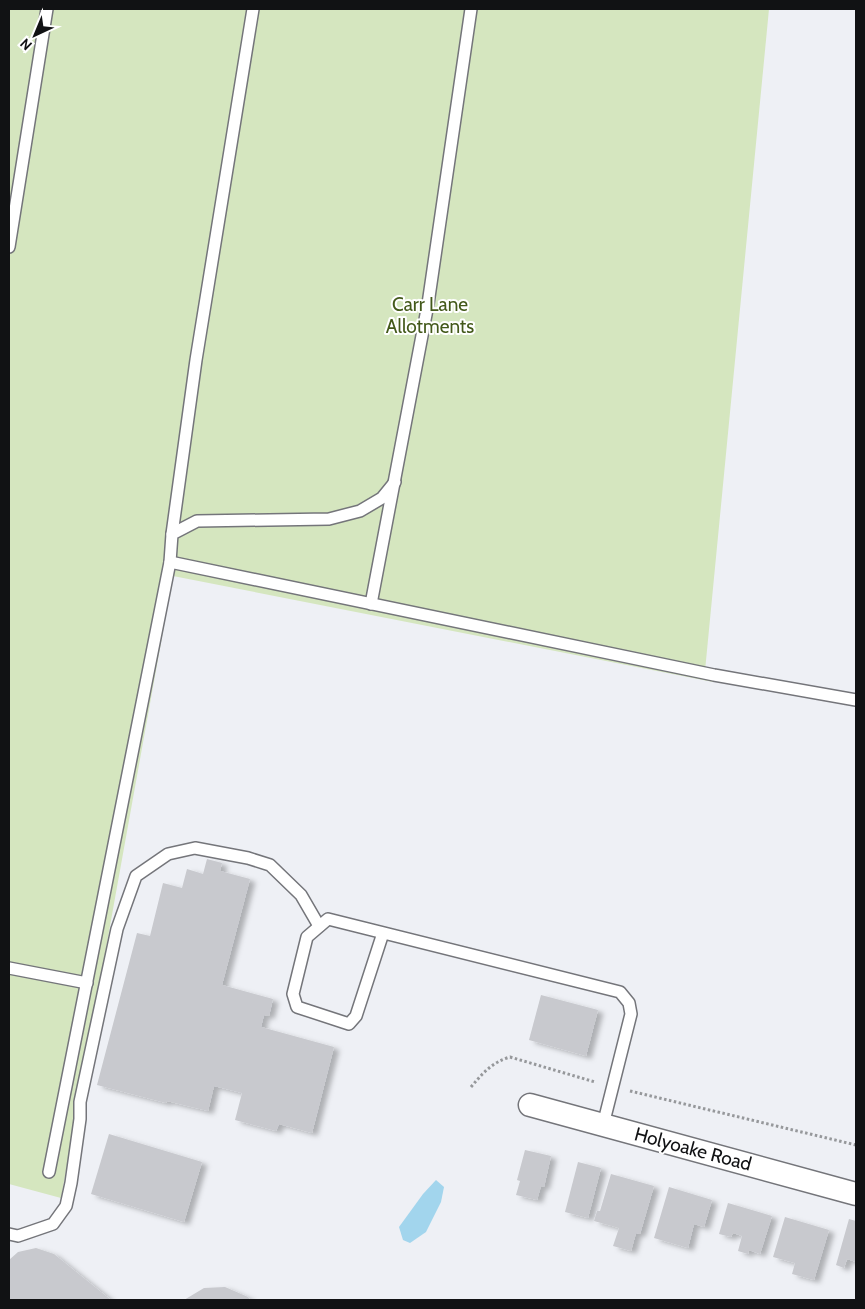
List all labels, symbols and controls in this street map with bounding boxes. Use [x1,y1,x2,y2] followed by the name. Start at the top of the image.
[10,10,60,60] north arrow
[16,34,36,54] text: N
[386,293,474,338] park label: Carr Lane Allotments
[632,1122,754,1176] street label: Holyoake Road

